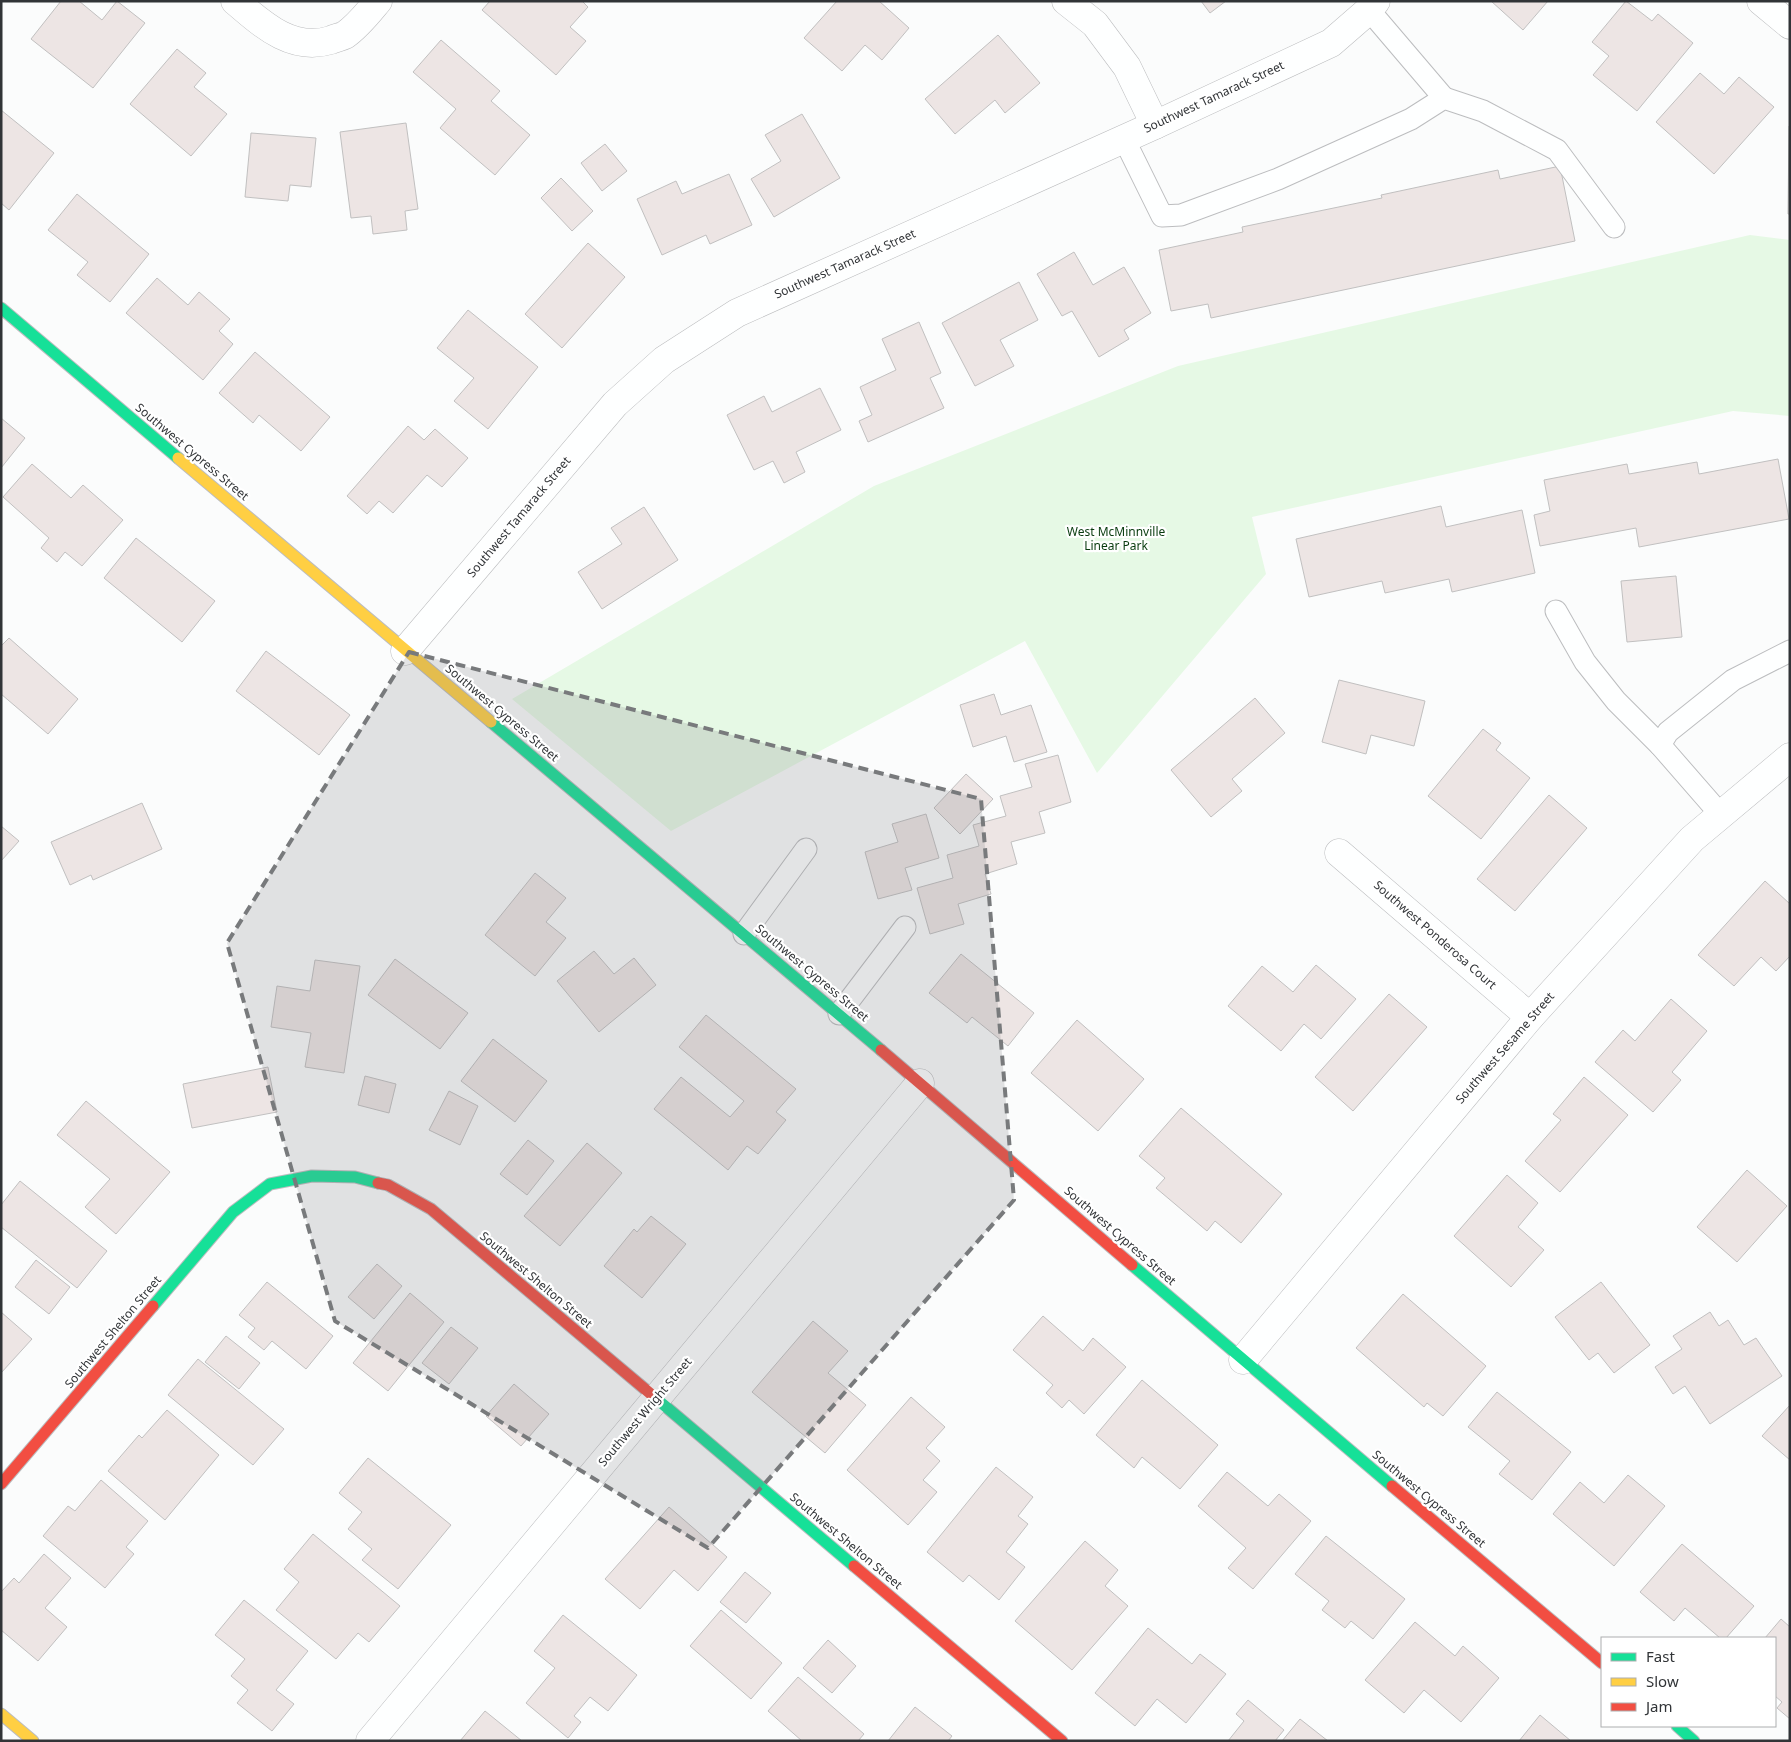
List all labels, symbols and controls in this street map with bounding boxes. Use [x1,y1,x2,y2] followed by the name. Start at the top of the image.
[1141,56,1287,137] street label: Southwest Tamarack Street
[771,224,919,302] street label: Southwest Tamarack Street
[132,399,253,505] street label: Southwest Cypress Street
[463,452,575,581] street label: Southwest Tamarack Street
[1067,523,1165,554] park label: West McMinnville Linear Park
[442,660,563,766] street label: Southwest Cypress Street
[1370,877,1501,993] street label: Southwest Ponderosa Court
[752,920,873,1026] street label: Southwest Cypress Street
[1451,988,1558,1107] street label: Southwest Sesame Street
[1061,1182,1180,1289] street label: Southwest Cypress Street
[476,1227,597,1332] street label: Southwest Shelton Street
[60,1271,165,1392] street label: Southwest Shelton Street
[594,1353,696,1470] street label: Southwest Wright Street
[1369,1446,1490,1552] street label: Southwest Cypress Street
[786,1488,907,1593] street label: Southwest Shelton Street
[1601,1637,1776,1727] legend
[1646,1646,1675,1666] text: Fast
[1646,1671,1679,1691] text: Slow
[1644,1696,1673,1716] text: Jam

